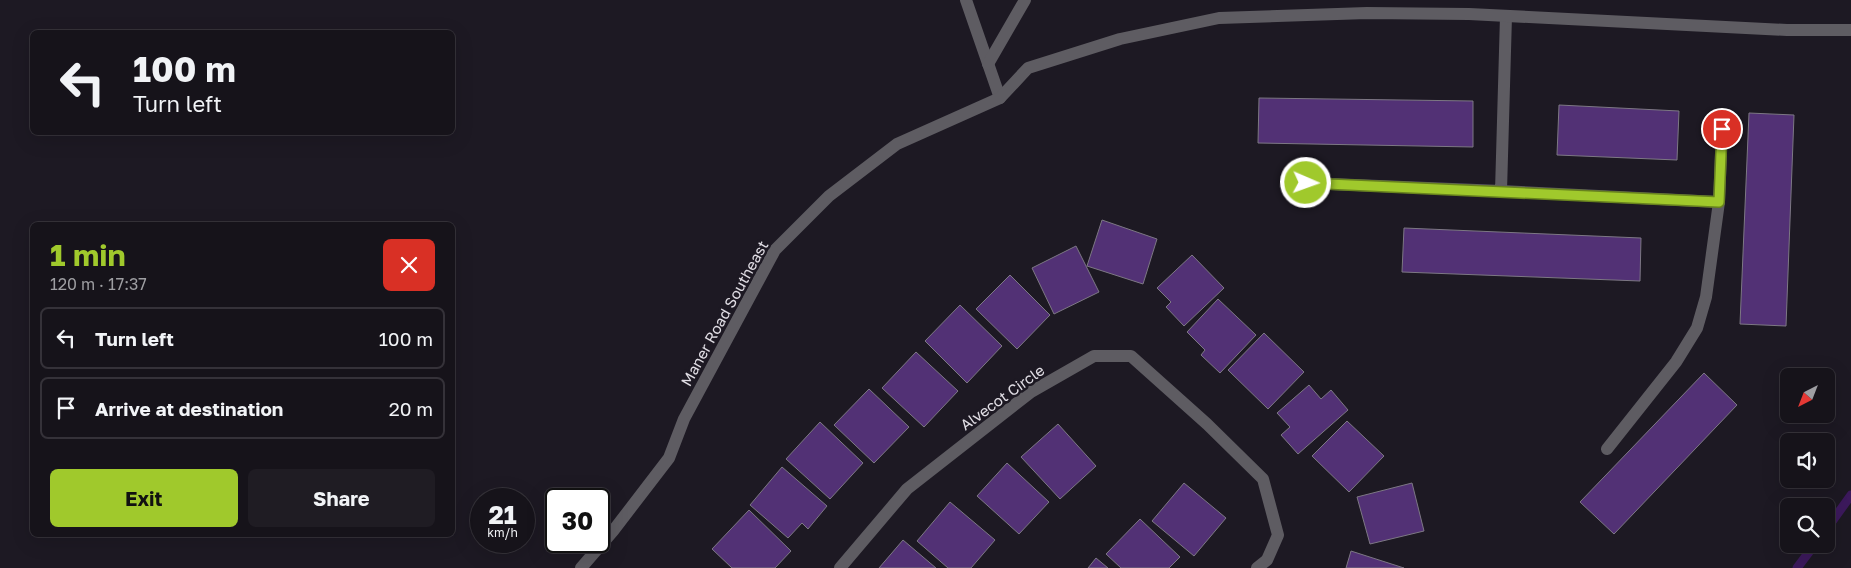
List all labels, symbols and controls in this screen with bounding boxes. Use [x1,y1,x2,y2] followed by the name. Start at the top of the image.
[133,48,236,90] text: 100 m
[50,50,115,115] icon: left
[133,90,222,117] text: Turn left
[1701,108,1743,150] pin
[1708,115,1736,143] icon: arrive
[1279,156,1331,208] position arrow
[50,237,126,273] text: 1 min
[677,237,771,389] street label: Maner Road Southeast
[383,239,435,291] button: close
[50,274,147,294] text: 120 m · 17:37
[52,324,80,352] icon: left
[95,327,174,350] text: Turn left
[379,327,433,350] text: 100 m
[956,360,1048,434] street label: Alvecot Circle
[1780,368,1835,422] north arrow
[1780,368,1835,553] map controls
[52,394,80,422] icon: arrive
[95,397,283,420] text: Arrive at destination
[389,397,433,420] text: 20 m
[1780,433,1835,488] button: sound
[50,469,238,527] button: Exit
[248,469,435,527] button: Share
[545,488,610,553] speed limit sign: 30
[1780,498,1835,553] button: search
[488,499,517,530] text: 21
[487,525,518,540] text: km/h

